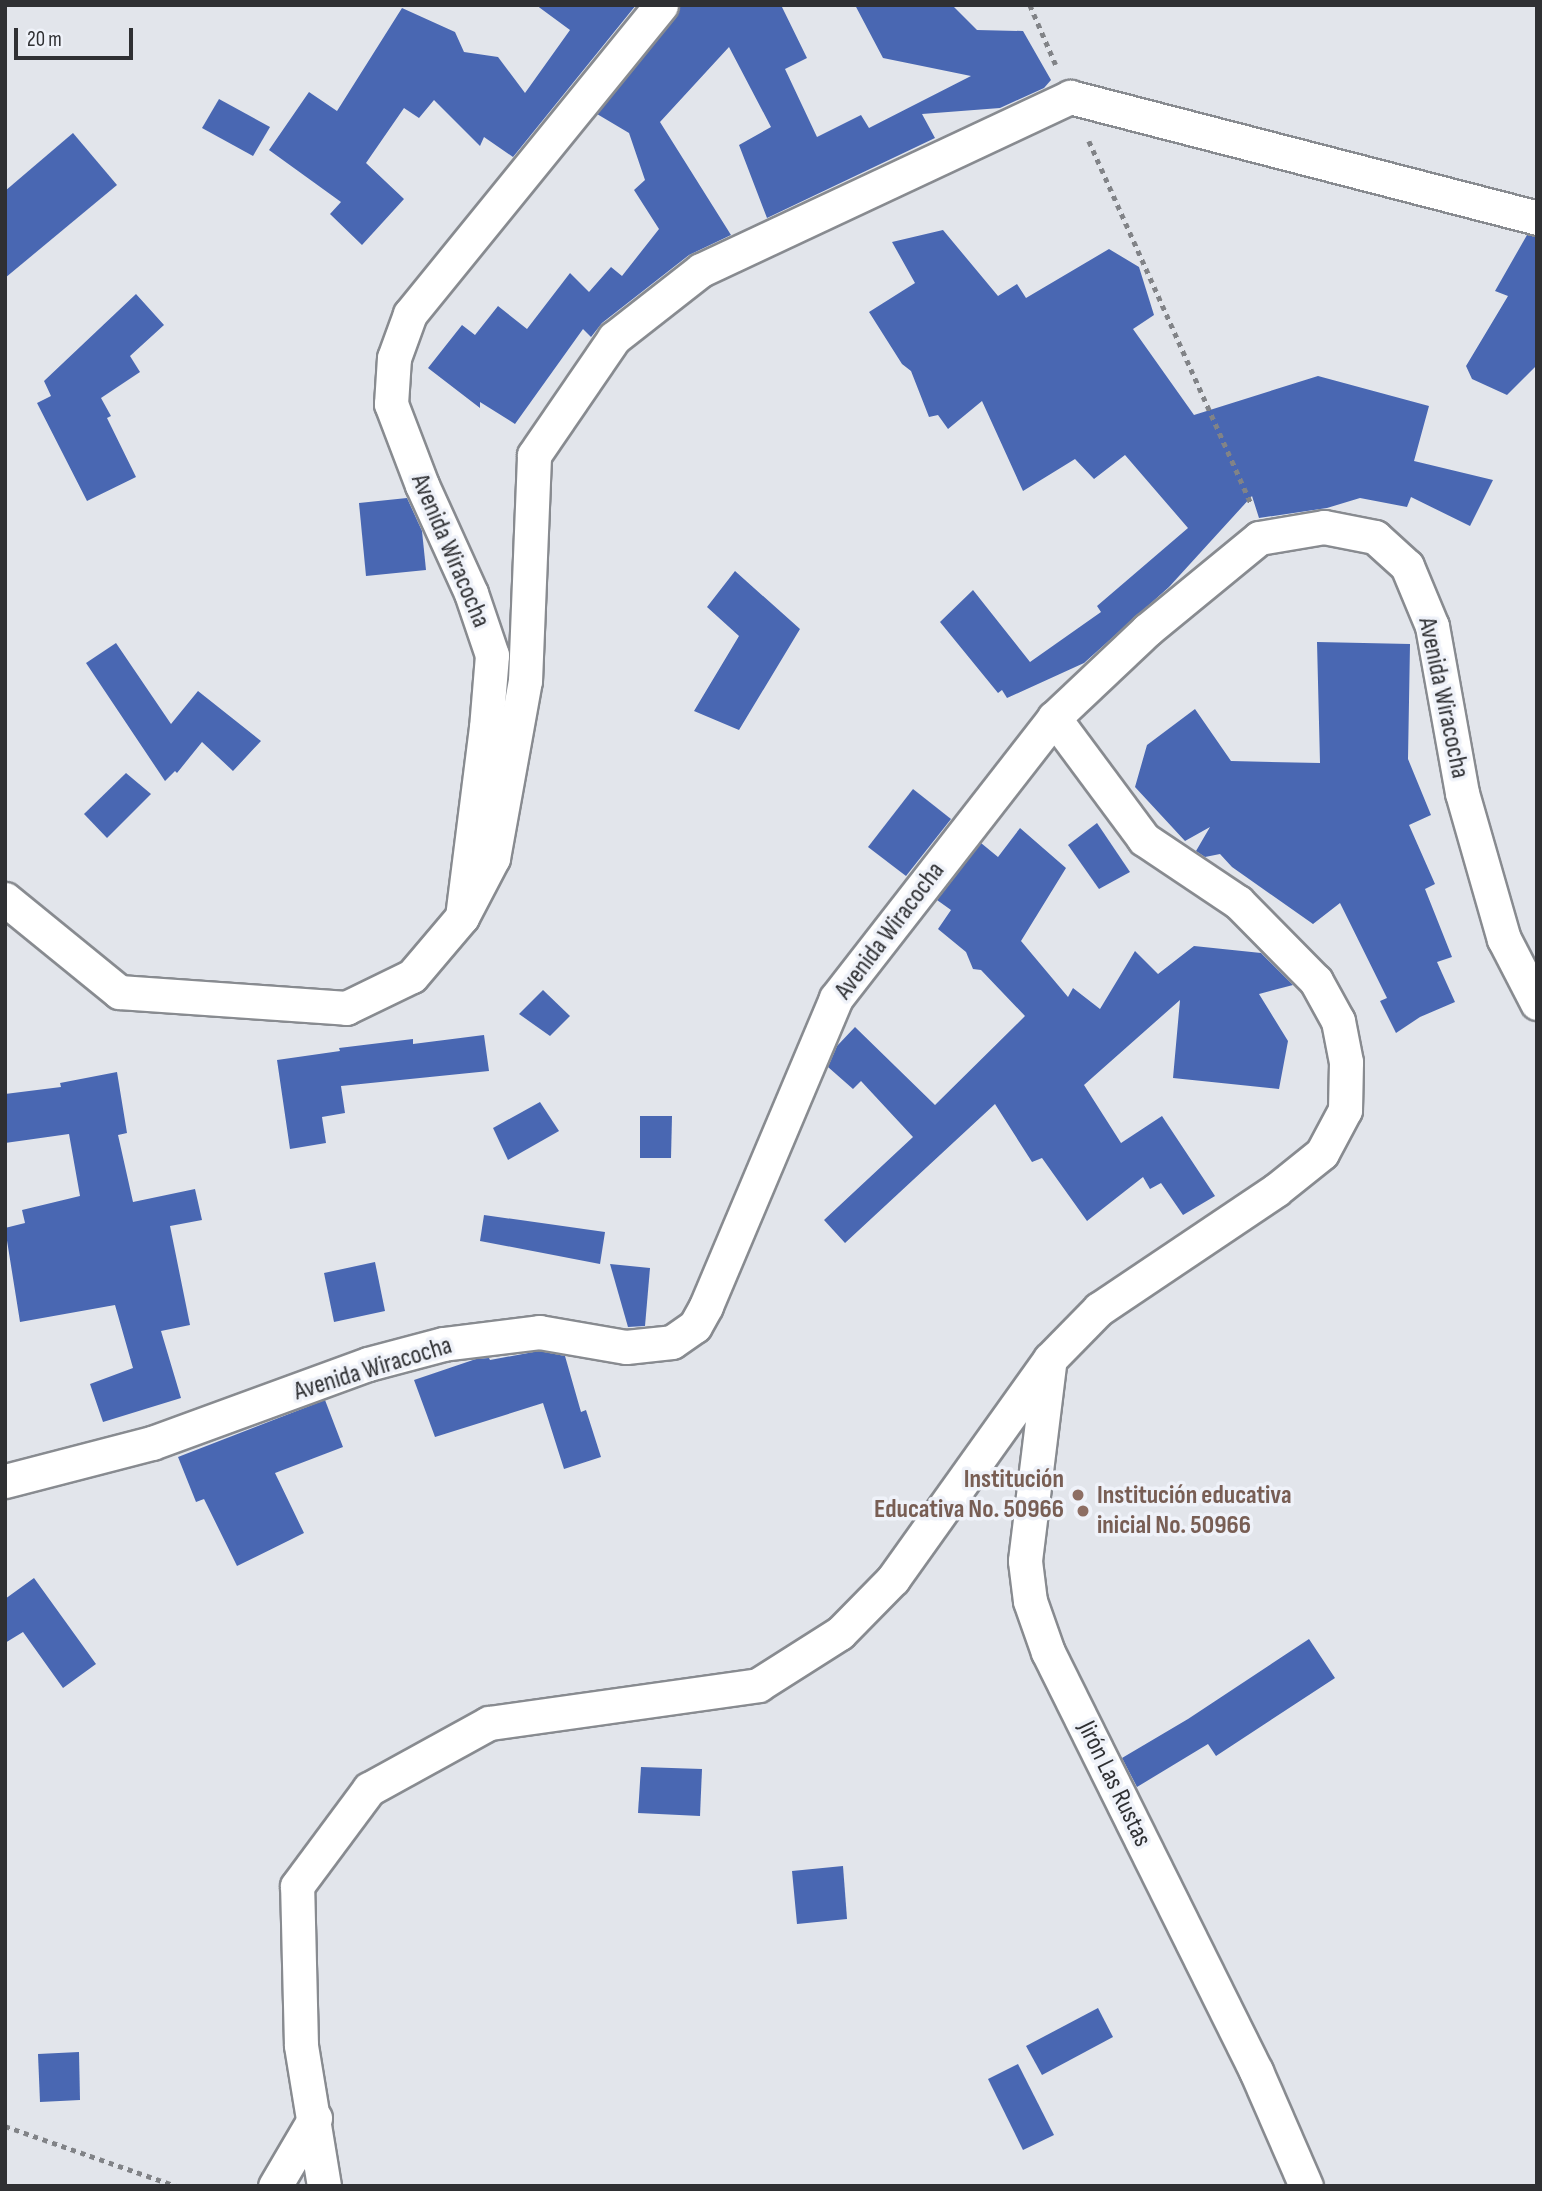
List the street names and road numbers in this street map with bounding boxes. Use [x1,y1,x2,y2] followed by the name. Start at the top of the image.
[404,470,496,632] street label: Avenida Wiracocha
[1411,615,1475,781] street label: Avenida Wiracocha
[828,856,952,1006] street label: Avenida Wiracocha
[290,1330,456,1408] street label: Avenida Wiracocha
[1070,1716,1158,1852] street label: Jirón Las Rustas

